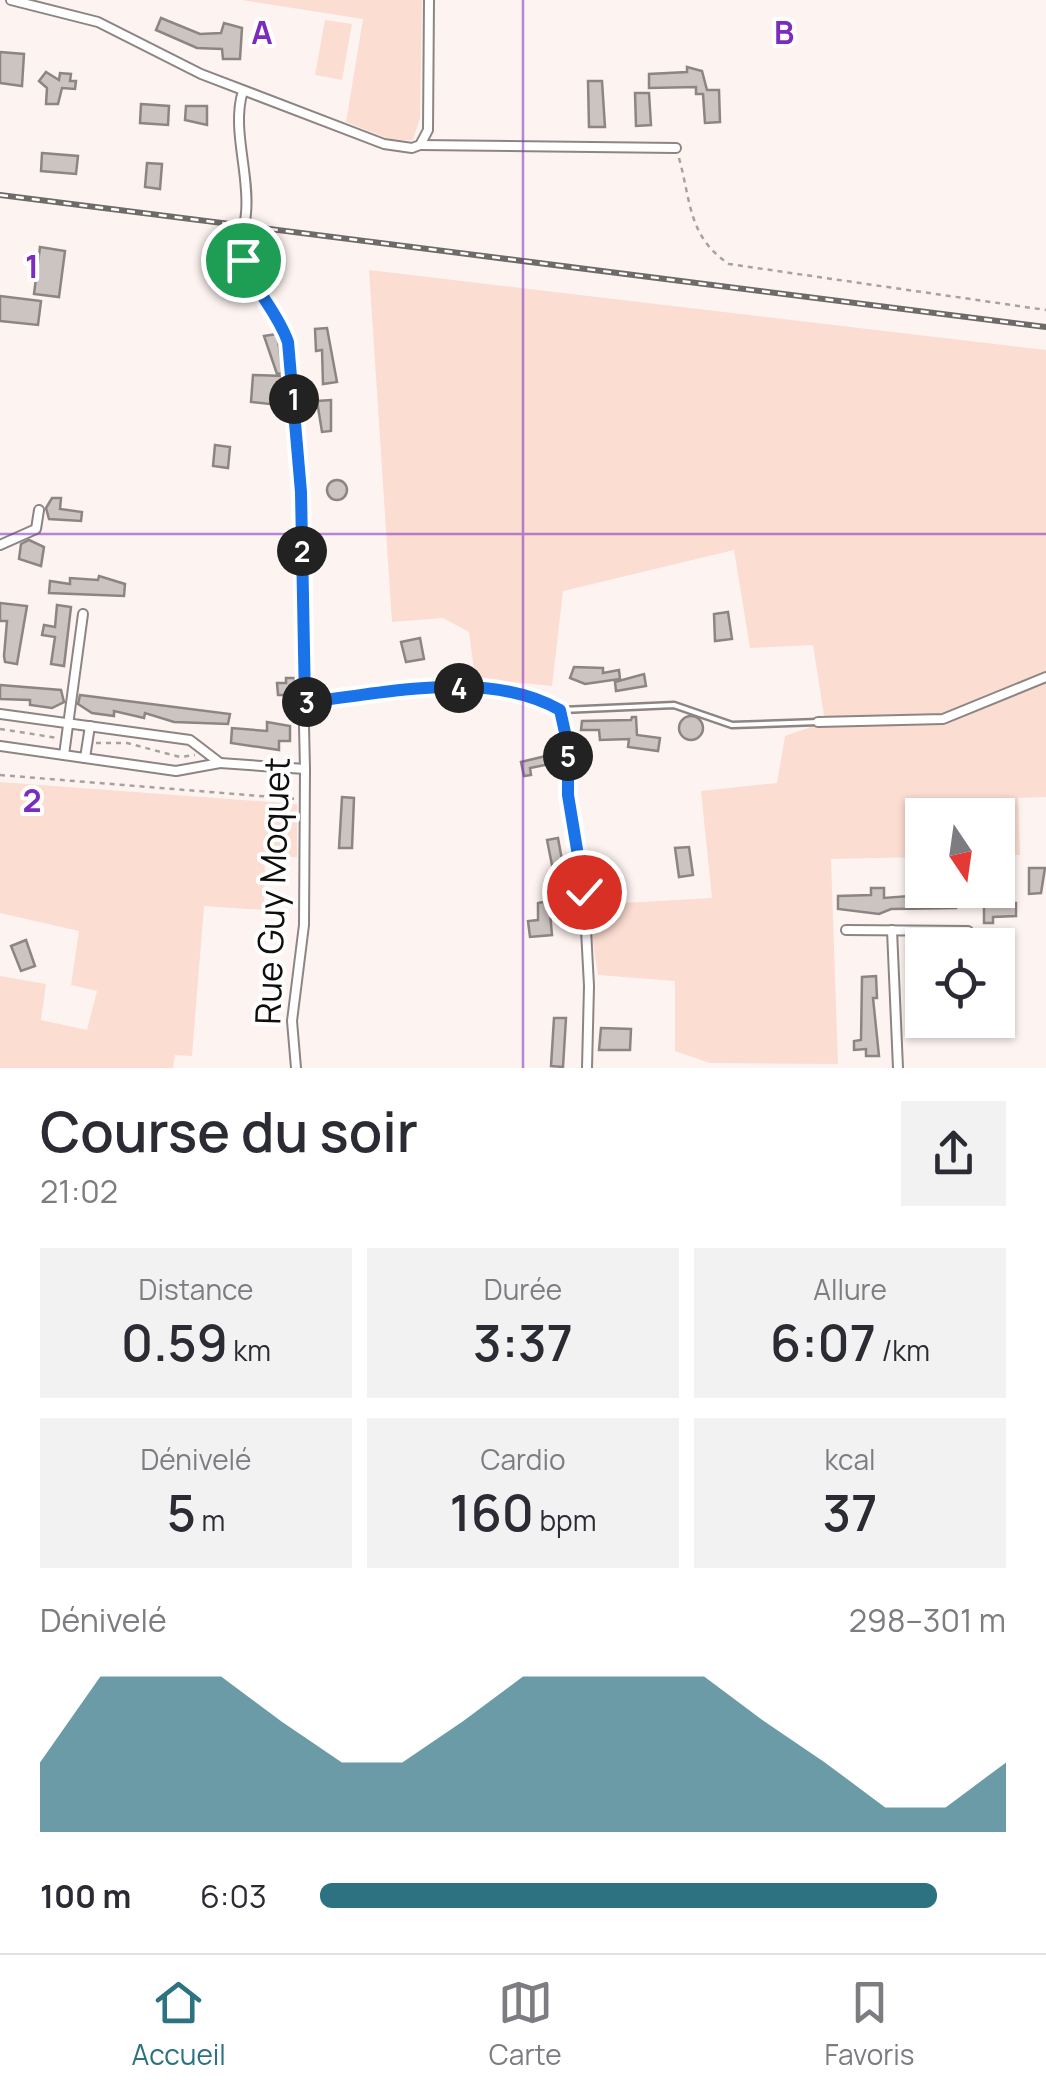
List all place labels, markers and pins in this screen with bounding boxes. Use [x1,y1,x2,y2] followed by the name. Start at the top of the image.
[201,218,286,303] pin
[269,374,319,424] pin: 1
[277,526,327,576] pin: 2
[434,663,484,713] pin: 4
[282,677,332,727] pin: 3
[543,731,593,781] pin: 5
[542,850,627,935] pin

